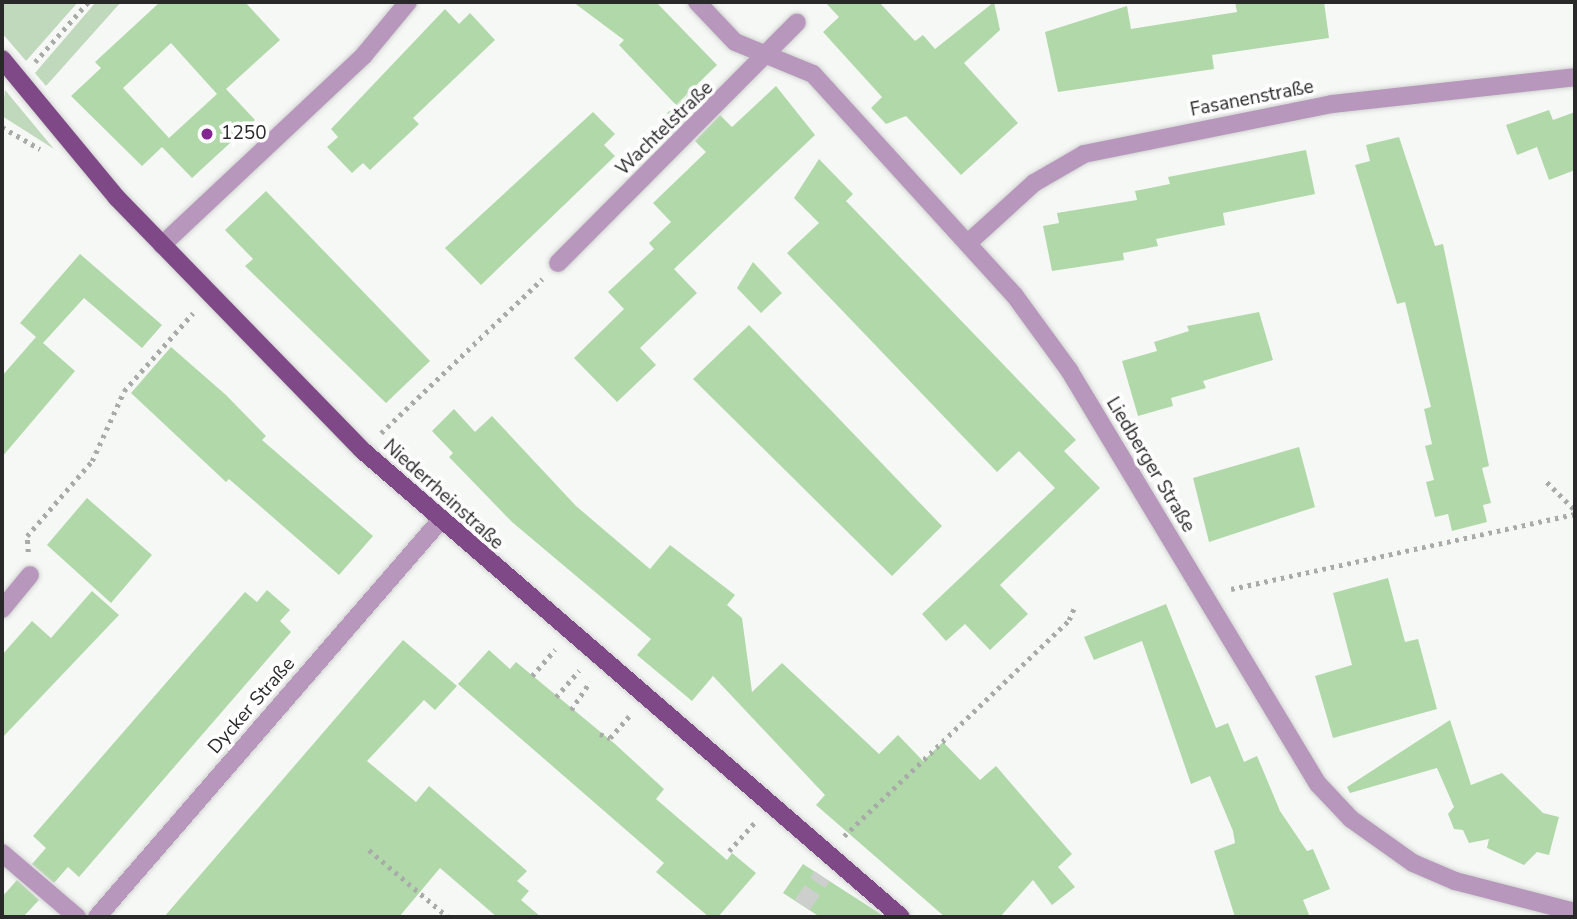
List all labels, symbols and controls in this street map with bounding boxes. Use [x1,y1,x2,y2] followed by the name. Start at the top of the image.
[1188,76,1316,122] street label: Fasanenstraße
[612,77,718,181] street label: Wachtelstraße
[221,123,267,145] place label: 1250
[199,126,215,142] marker: 1250
[1101,393,1199,537] street label: Liedberger Straße
[378,435,508,555] street label: Niederrheinstraße
[204,653,300,759] street label: Dycker Straße

